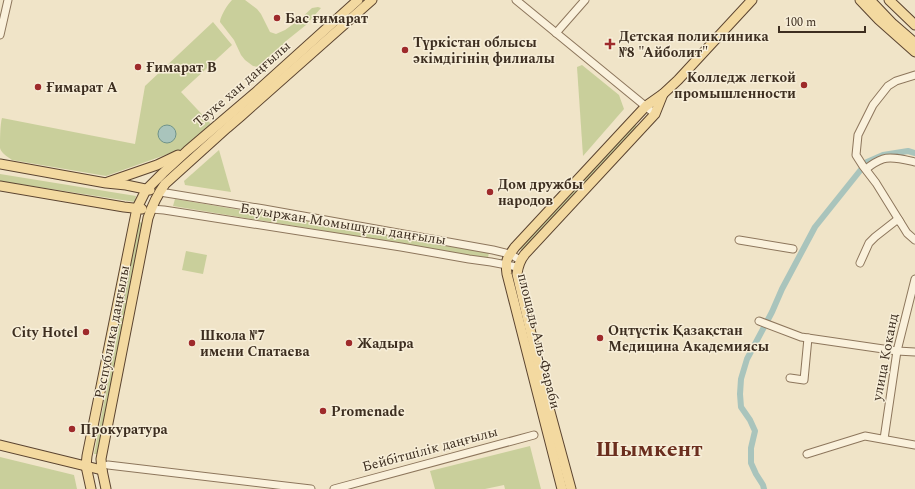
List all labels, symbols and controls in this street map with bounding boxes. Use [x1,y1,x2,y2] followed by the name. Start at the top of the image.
[285,8,368,29] place label: Бас ғимарат
[779,8,865,34] scale bar
[272,13,282,23] marker: Бас ғимарат
[785,13,816,32] text: 100 m
[619,26,769,63] place label: Детская поликлиника №8 "Айболит"
[413,32,555,69] place label: Түркістан облысы әкімдігінің филиалы
[189,36,295,132] street label: Тәуке хан даңғылы
[604,38,616,50] marker: Детская поликлиника №8 "Айболит"
[400,45,410,55] marker: Түркістан облысы әкімдігінің филиалы
[146,57,217,78] place label: Ғимарат В
[133,62,143,72] marker: Ғимарат В
[674,67,796,104] place label: Колледж легкой промышленности
[46,77,118,98] place label: Ғимарат А
[799,80,809,90] marker: Колледж легкой промышленности
[33,82,43,92] marker: Ғимарат А
[498,174,583,211] place label: Дом дружбы народов
[485,187,495,197] marker: Дом дружбы народов
[239,197,447,251] street label: Бауыржан Момышұлы даңғылы
[89,264,135,400] street label: Республика даңғылы
[512,271,566,411] street label: площадь Аль-Фараби
[866,311,904,404] street label: улица Коканд
[608,320,769,357] place label: Оңтүстік Қазақстан Медицина Академиясы
[12,322,78,343] place label: City Hotel
[200,325,310,362] place label: Школа №7 имени Спатаева
[81,327,91,337] marker: City Hotel
[357,333,415,354] place label: Жадыра
[595,333,605,343] marker: Оңтүстік Қазақстан Медицина Академиясы
[187,338,197,348] marker: Школа №7 имени Спатаева
[344,338,354,348] marker: Жадыра
[331,401,405,422] place label: Promenade
[318,406,328,416] marker: Promenade
[80,419,168,440] place label: Прокуратура
[360,421,500,477] street label: Бейбітшілік даңғылы
[67,424,77,434] marker: Прокуратура
[595,433,703,466] district label: Шымкент

